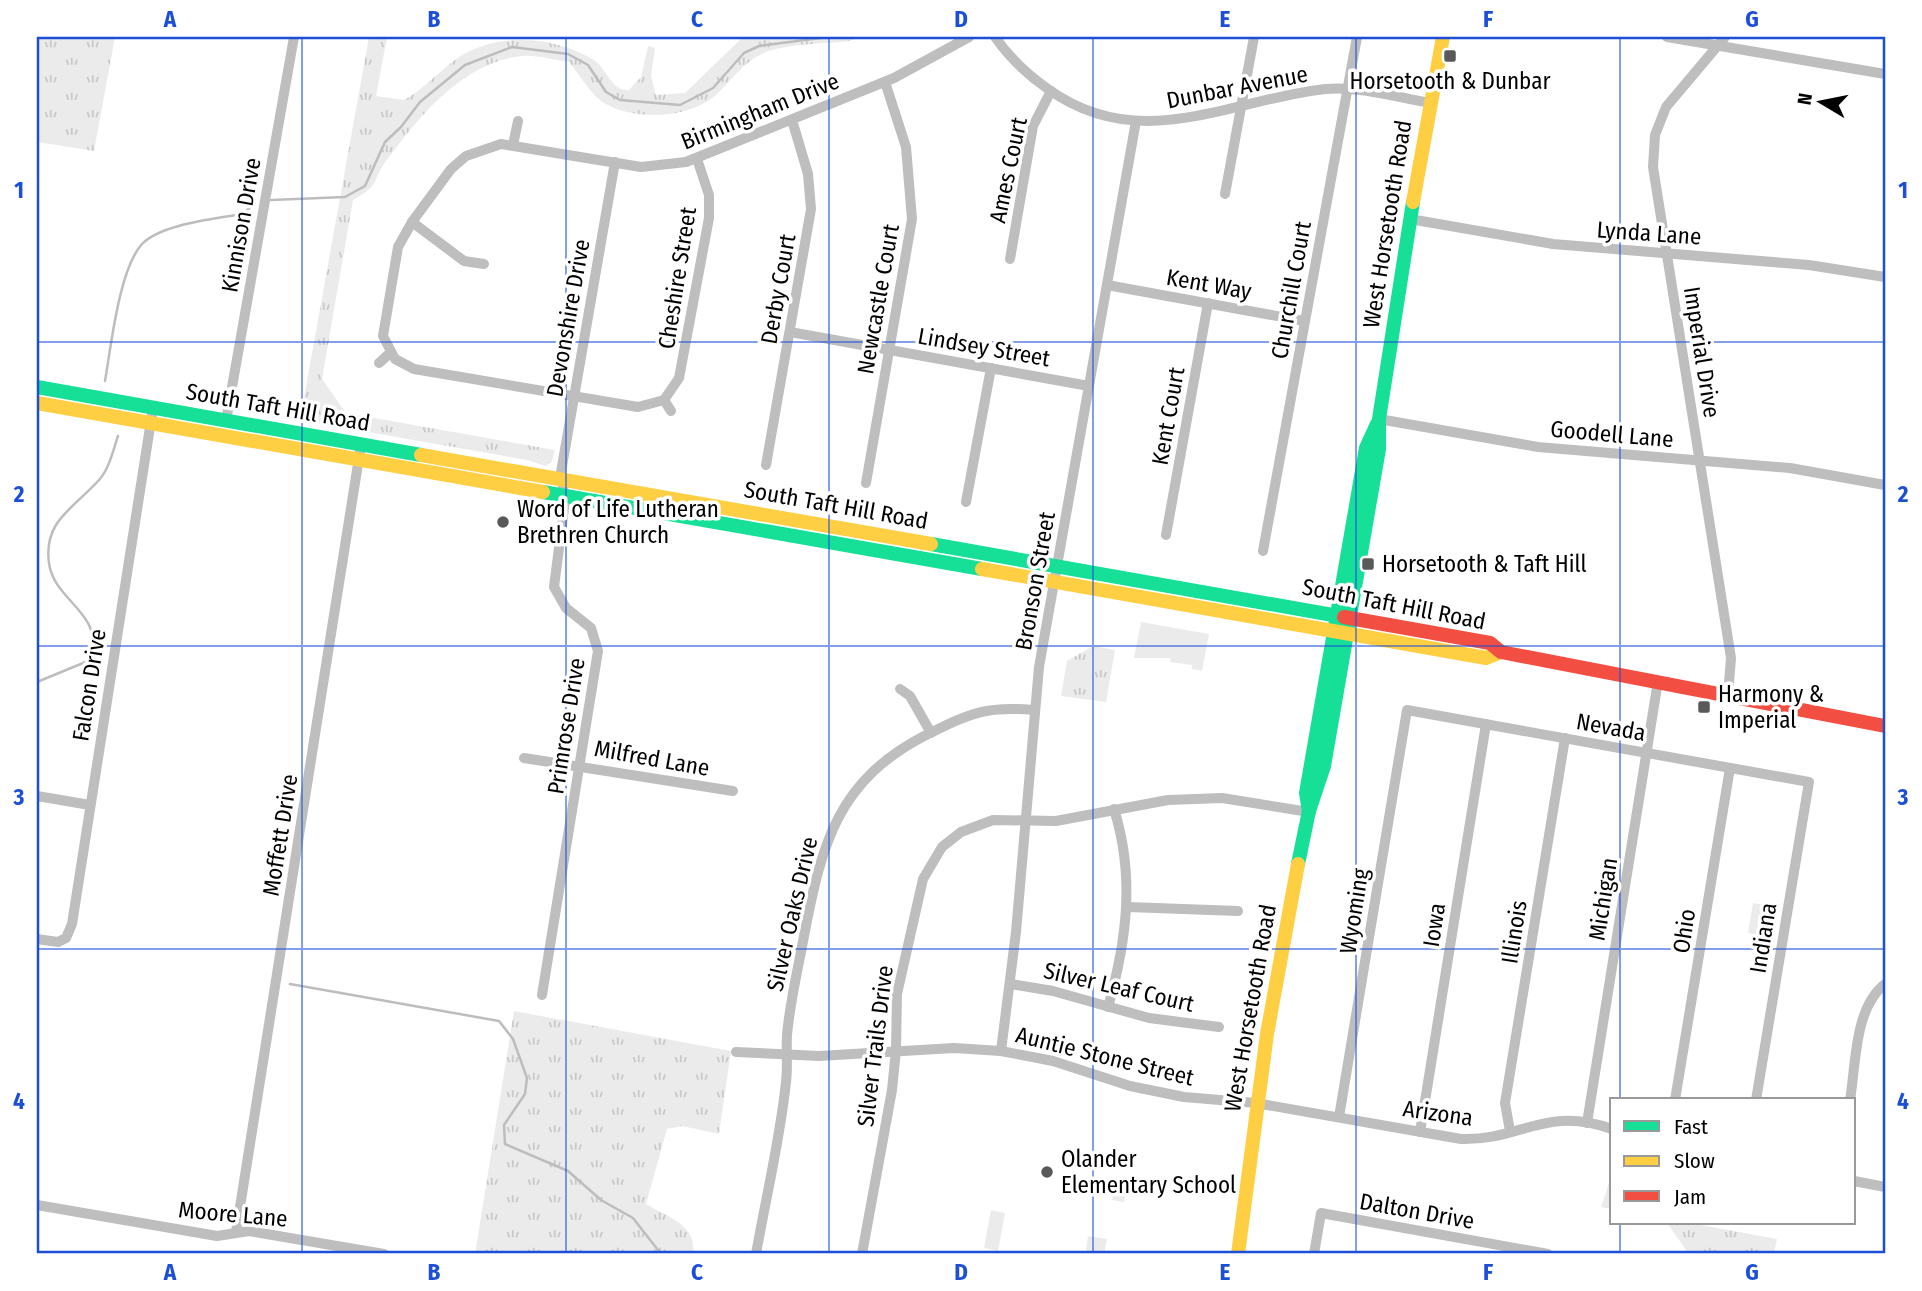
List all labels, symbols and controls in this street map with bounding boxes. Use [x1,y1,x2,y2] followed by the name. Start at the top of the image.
[163,5,177,33] text: A
[428,5,441,33] text: B
[691,5,703,33] text: C
[954,5,968,33] text: D
[1220,5,1231,33] text: E
[1483,5,1493,33] text: F
[1745,5,1759,33] text: G
[1442,48,1458,64] marker: Horsetooth & Dunbar
[1164,60,1310,114] street label: Dunbar Avenue
[1786,66,1856,136] north arrow
[677,67,843,155] street label: Birmingham Drive
[1350,67,1550,95] place label: Horsetooth & Dunbar
[1792,92,1817,107] text: N
[983,114,1033,225] street label: Ames Court
[1357,118,1417,330] street label: West Horsetooth Road
[215,156,267,294] street label: Kinnison Drive
[14,176,24,204] text: 1
[1898,176,1908,204] text: 1
[652,205,702,351] street label: Cheshire Street
[1596,215,1702,251] street label: Lynda Lane
[1265,219,1317,361] street label: Churchill Court
[851,221,905,376] street label: Newcastle Court
[755,231,802,346] street label: Derby Court
[540,237,596,399] street label: Devonshire Drive
[1164,263,1254,305] street label: Kent Way
[1678,284,1726,420] street label: Imperial Drive
[916,322,1053,372] street label: Lindsey Street
[1146,364,1190,467] street label: Kent Court
[184,377,372,437] street label: South Taft Hill Road
[1549,415,1675,453] street label: Goodell Lane
[742,475,930,535] street label: South Taft Hill Road
[13,480,25,508] text: 2
[1897,480,1909,508] text: 2
[517,495,719,549] place label: Word of Life Lutheran Brethren Church
[1009,509,1061,652] street label: Bronson Street
[495,514,511,530] marker: Word of Life Lutheran Brethren Church
[1382,550,1587,578] place label: Horsetooth & Taft Hill
[1360,556,1376,572] marker: Horsetooth & Taft Hill
[1300,572,1488,636] street label: South Taft Hill Road
[66,627,112,743] street label: Falcon Drive
[541,656,591,796] street label: Primrose Drive
[1718,680,1824,734] place label: Harmony & Imperial
[1696,699,1712,715] marker: Harmony & Imperial
[1574,707,1648,747] street label: Nevada
[592,734,712,782] street label: Milfred Lane
[257,772,303,898] street label: Moffett Drive
[13,783,25,811] text: 3
[1897,783,1909,811] text: 3
[761,834,823,994] street label: Silver Oaks Drive
[1583,855,1623,943] street label: Michigan
[1333,866,1375,956] street label: Wyoming
[1495,898,1533,966] street label: Illinois
[1417,901,1451,949] street label: Iowa
[1744,901,1782,975] street label: Indiana
[1218,902,1282,1114] street label: West Horsetooth Road
[1667,907,1701,955] street label: Ohio
[1041,956,1197,1018] street label: Silver Leaf Court
[851,964,899,1128] street label: Silver Trails Drive
[1013,1020,1197,1092] street label: Auntie Stone Street
[13,1087,25,1115] text: 4
[1897,1087,1909,1115] text: 4
[1401,1094,1475,1132] street label: Arizona
[1610,1098,1856,1224] legend
[1674,1114,1708,1140] text: Fast
[1061,1145,1236,1199] place label: Olander Elementary School
[1674,1148,1715,1174] text: Slow
[1039,1164,1055,1180] marker: Olander Elementary School
[1674,1184,1706,1210] text: Jam
[1358,1187,1476,1235] street label: Dalton Drive
[177,1195,289,1233] street label: Moore Lane
[163,1258,177,1286] text: A
[428,1258,441,1286] text: B
[691,1258,703,1286] text: C
[954,1258,968,1286] text: D
[1220,1258,1231,1286] text: E
[1483,1258,1493,1286] text: F
[1745,1258,1759,1286] text: G

